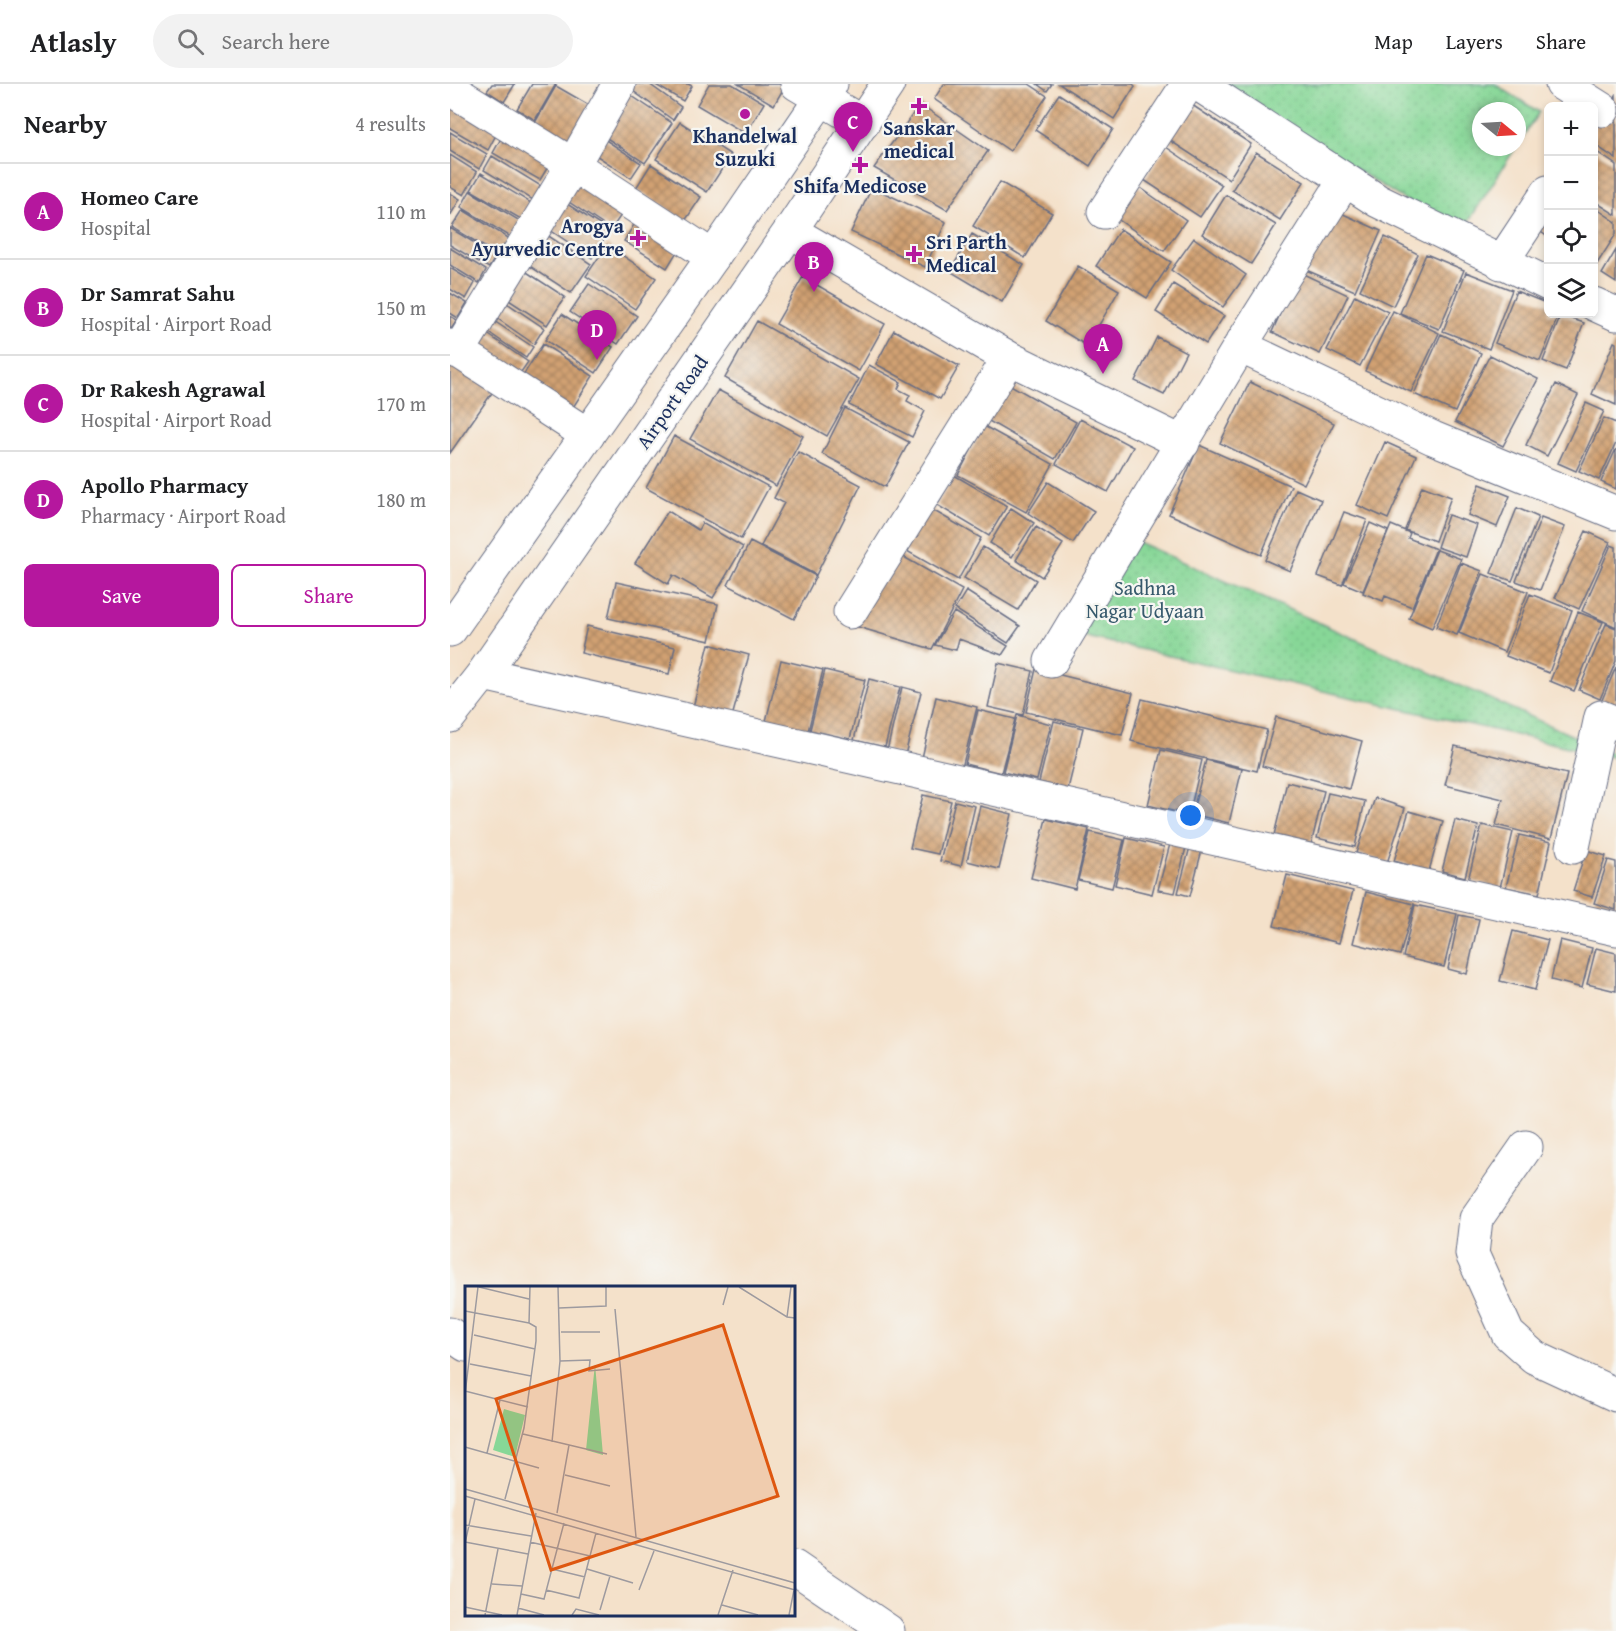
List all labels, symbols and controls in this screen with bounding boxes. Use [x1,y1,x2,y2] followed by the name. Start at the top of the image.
[153,14,573,68] search box
[30,21,117,62] text: Atlasly
[174,25,207,58] icon: search
[222,25,330,57] text: Search here
[1374,26,1413,57] text: Map
[1446,26,1503,57] text: Layers
[1536,26,1586,57] text: Share
[912,99,926,113] marker: Sanskar medical
[1472,102,1526,156] north arrow
[1544,102,1598,318] map controls
[1544,102,1598,156] button: +
[834,103,872,152] pin: C
[24,104,107,143] text: Nearby
[738,107,752,121] marker: Khandelwal Suzuki
[355,109,426,138] text: 4 results
[883,113,955,165] place label: Sanskar medical
[693,121,797,173] place label: Khandelwal Suzuki
[1544,156,1598,210] button: −
[853,158,867,172] marker: Shifa Medicose
[793,171,927,200] place label: Shifa Medicose
[81,181,198,213] text: Homeo Care
[37,197,50,226] text: A
[376,197,426,226] text: 110 m
[1544,210,1598,264] button: locate
[471,211,625,263] place label: Arogya Ayurvedic Centre
[81,213,151,242] text: Hospital
[926,227,1007,279] place label: Sri Parth Medical
[629,229,647,247] marker: Arogya Ayurvedic Centre
[794,242,834,292] pin: B
[907,247,921,261] marker: Sri Parth Medical
[1544,264,1598,318] button: layers
[81,277,235,309] text: Dr Samrat Sahu
[37,293,50,322] text: B
[376,293,426,322] text: 150 m
[81,309,272,338] text: Hospital · Airport Road
[578,310,616,360] pin: D
[1084,324,1122,374] pin: A
[629,349,715,454] street label: Airport Road
[81,373,265,405] text: Dr Rakesh Agrawal
[38,389,49,418] text: C
[376,389,426,418] text: 170 m
[81,405,272,434] text: Hospital · Airport Road
[81,469,248,501] text: Apollo Pharmacy
[37,485,50,514] text: D
[376,485,426,514] text: 180 m
[81,501,286,530] text: Pharmacy · Airport Road
[24,564,219,627] button: Save
[231,564,426,627] button: Share
[1086,573,1204,625] park label: Sadhna Nagar Udyaan
[1176,801,1205,830] your location
[465,1286,795,1616] inset map

